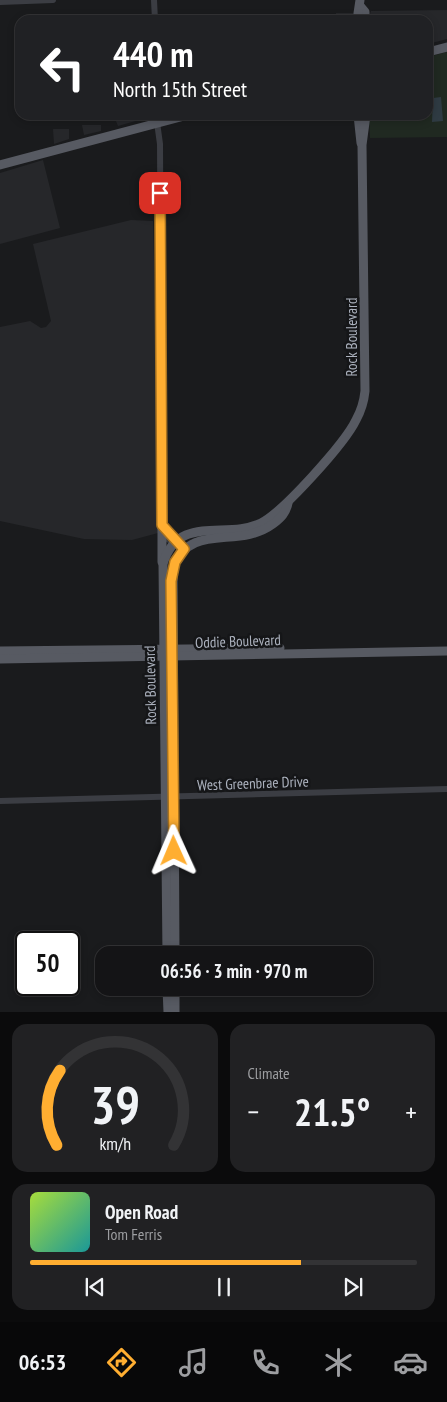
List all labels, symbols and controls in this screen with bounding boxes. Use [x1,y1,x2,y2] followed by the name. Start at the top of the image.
[113,31,194,77] text: 440 m
[30,35,95,100] icon: left
[113,75,247,103] text: North 15th Street
[139,172,181,214] pin
[146,179,174,207] icon: arrive
[342,298,361,377] street label: Rock Boulevard
[195,630,281,652] street label: Oddie Boulevard
[140,645,160,725] street label: Rock Boulevard
[197,772,309,794] street label: West Greenbrae Drive
[147,824,199,876] position arrow
[15,931,80,996] speed limit sign: 50
[161,959,307,983] text: 06:56 · 3 min · 970 m
[248,1063,290,1083] text: Climate
[90,1071,140,1138] text: 39
[294,1087,370,1136] text: 21.5°
[248,1093,259,1130] text: −
[405,1093,417,1130] text: +
[99,1132,131,1155] text: km/h
[105,1200,178,1224] text: Open Road
[105,1224,162,1244] text: Tom Ferris
[81,1273,109,1301] icon: previous
[210,1273,238,1301] icon: pause
[339,1273,367,1301] icon: next
[104,1345,139,1380] icon: directions
[176,1345,211,1380] icon: music
[248,1345,283,1380] icon: phone
[321,1345,356,1380] icon: climate
[393,1345,428,1380] icon: car
[19,1348,66,1376] text: 06:53

